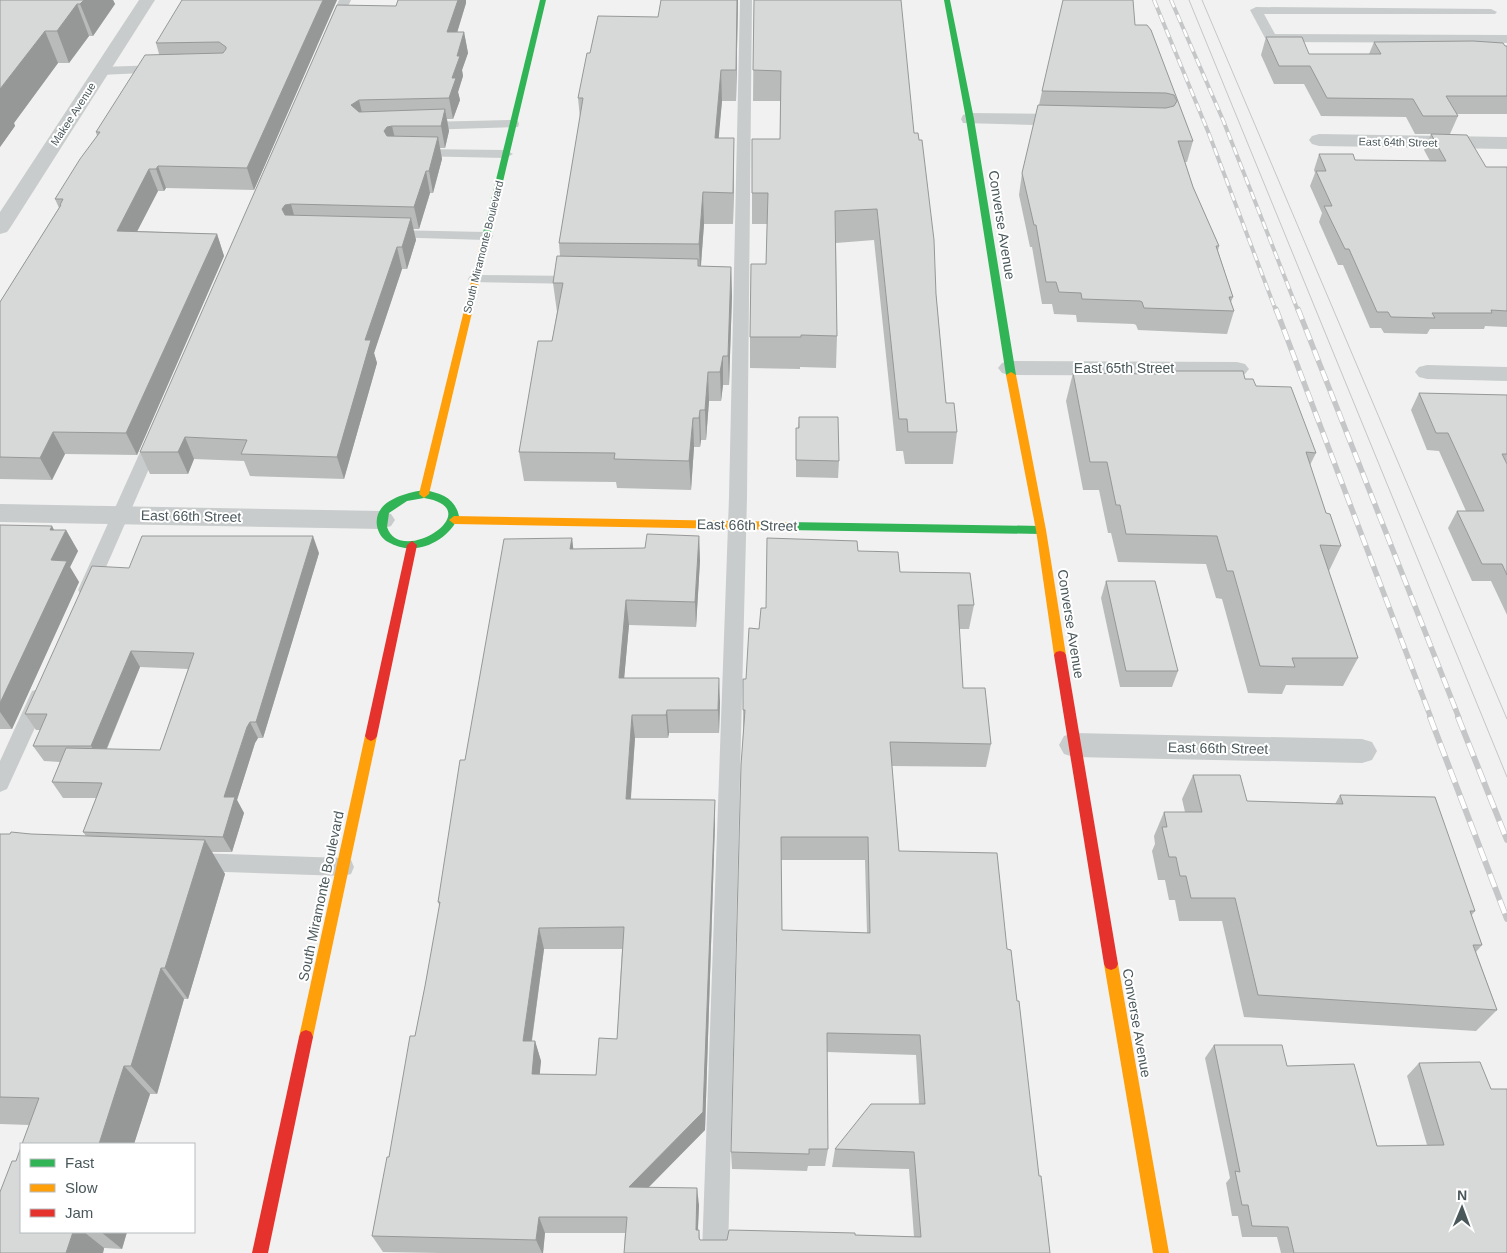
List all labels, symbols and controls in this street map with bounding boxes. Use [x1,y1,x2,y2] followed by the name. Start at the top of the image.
[48,80,98,148] street label: Makee Avenue
[1358,135,1438,149] street label: East 64th Street
[985,169,1019,281] street label: Converse Avenue
[461,179,505,315] street label: South Miramonte Boulevard
[1074,360,1174,376] street label: East 65th Street
[141,507,241,525] street label: East 66th Street
[697,516,797,534] street label: East 66th Street
[1054,568,1088,680] street label: Converse Avenue
[1168,739,1268,757] street label: East 66th Street
[295,809,347,983] street label: South Miramonte Boulevard
[1120,967,1154,1079] street label: Converse Avenue
[20,1143,195,1233] legend
[65,1154,95,1171] text: Fast
[65,1179,98,1196] text: Slow
[1437,1183,1487,1233] north arrow
[1457,1187,1467,1203] text: N
[65,1204,93,1221] text: Jam

